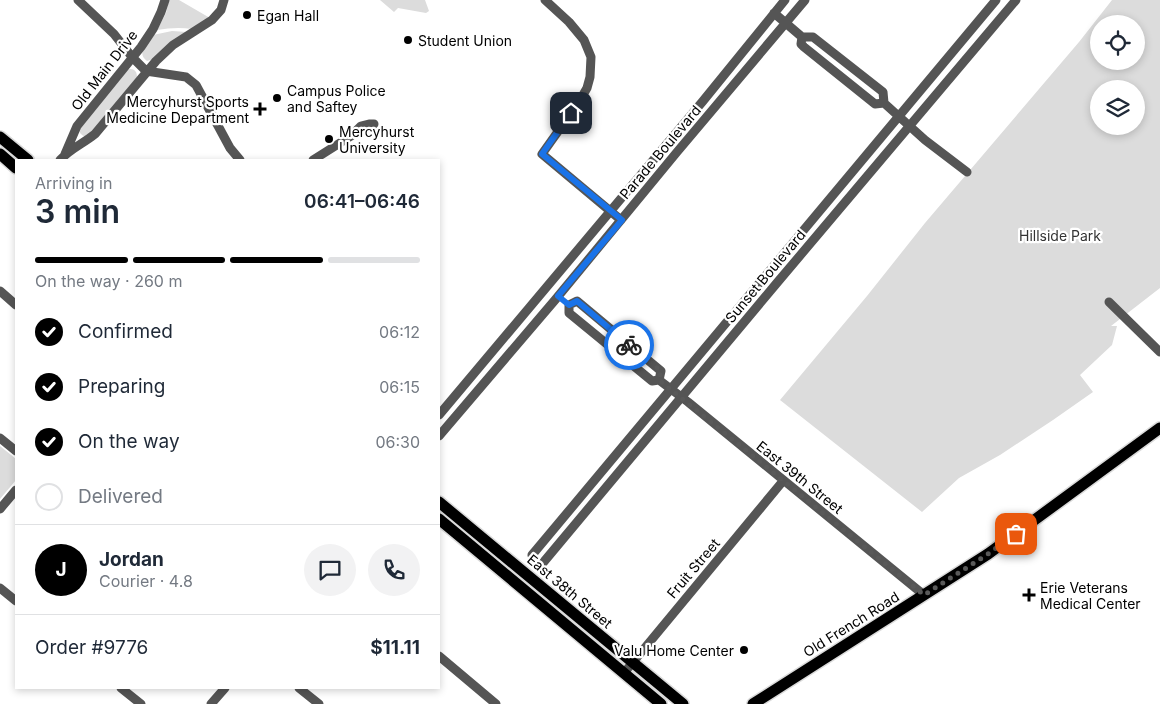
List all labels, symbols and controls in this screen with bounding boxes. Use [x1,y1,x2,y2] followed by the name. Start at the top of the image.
[257,7,319,24] place label: Egan Hall
[241,9,253,21] marker: Egan Hall
[1090,15,1145,135] map controls
[1090,15,1145,70] button: locate
[67,26,141,114] street label: Old Main Drive
[418,32,512,49] place label: Student Union
[402,34,414,46] marker: Student Union
[1090,80,1145,135] button: layers
[287,82,386,115] place label: Campus Police and Saftey
[271,92,283,104] marker: Campus Police and Saftey
[550,92,592,134] pin
[106,93,249,126] place label: Mercyhurst Sports Medicine Department
[557,99,585,127] icon: home
[253,102,267,116] marker: Mercyhurst Sports Medicine Department
[616,102,704,202] street label: Parade Boulevard
[339,123,415,156] place label: Mercyhurst University
[323,133,335,145] marker: Mercyhurst University
[35,173,112,193] text: Arriving in
[304,190,420,213] text: 06:41–06:46
[35,192,120,231] text: 3 min
[721,226,809,326] street label: Sunset Boulevard
[1019,227,1101,244] park label: Hillside Park
[35,271,182,291] text: On the way · 260 m
[35,318,63,346] icon: check
[78,320,173,343] text: Confirmed
[604,320,654,370] courier
[379,322,420,342] text: 06:12
[615,331,643,359] icon: bike
[35,373,63,401] icon: check
[78,375,165,398] text: Preparing
[379,377,420,397] text: 06:15
[35,428,63,456] icon: check
[78,430,180,453] text: On the way
[375,432,420,452] text: 06:30
[753,437,847,517] street label: East 39th Street
[78,485,163,508] text: Delivered
[995,513,1037,555] pin
[1002,520,1030,548] icon: bag
[663,534,723,601] street label: Fruit Street
[304,544,356,596] button: chat
[368,544,420,596] button: phone
[99,548,164,571] text: Jordan
[524,550,616,632] street label: East 38th Street
[55,558,67,581] text: J
[99,571,193,591] text: Courier · 4.8
[1040,579,1141,612] place label: Erie Veterans Medical Center
[800,588,902,660] street label: Old French Road
[1022,588,1036,602] marker: Erie Veterans Medical Center
[35,636,148,659] text: Order #9776
[370,636,420,659] text: $11.11
[614,642,734,659] place label: Valu Home Center
[738,644,750,656] marker: Valu Home Center

